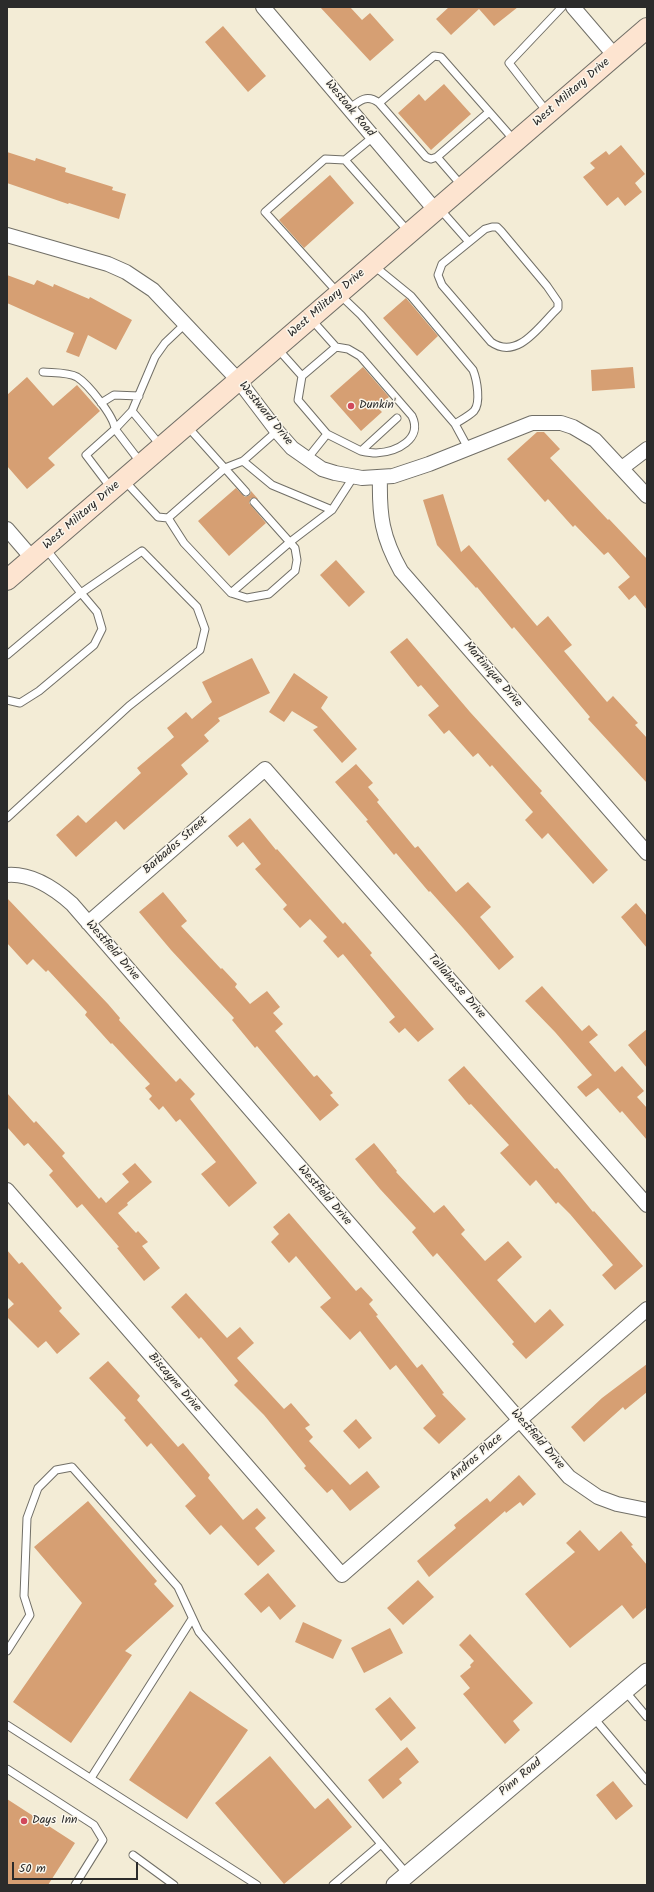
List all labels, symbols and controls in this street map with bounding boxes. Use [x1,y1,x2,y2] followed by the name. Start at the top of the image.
[531,56,613,130] street label: West Military Drive
[321,78,377,140] street label: Westoak Road
[286,267,368,341] street label: West Military Drive
[235,379,295,449] street label: Westward Drive
[359,399,396,413] place label: Dunkin'
[346,401,356,411] marker: Dunkin'
[41,479,123,553] street label: West Military Drive
[459,639,525,711] street label: Martinique Drive
[141,814,211,878] street label: Barbados Street
[82,918,142,984] street label: Westfield Drive
[424,952,488,1022] street label: Tallahasse Drive
[294,1163,354,1229] street label: Westfield Drive
[144,1350,204,1416] street label: Biscayne Drive
[507,1407,567,1473] street label: Westfield Drive
[448,1431,506,1485] street label: Andros Place
[497,1756,545,1800] street label: Pinn Road
[32,1814,77,1828] place label: Days Inn
[19,1816,29,1826] marker: Days Inn
[14,1854,140,1880] scale bar
[19,1859,46,1878] text: 50 m

